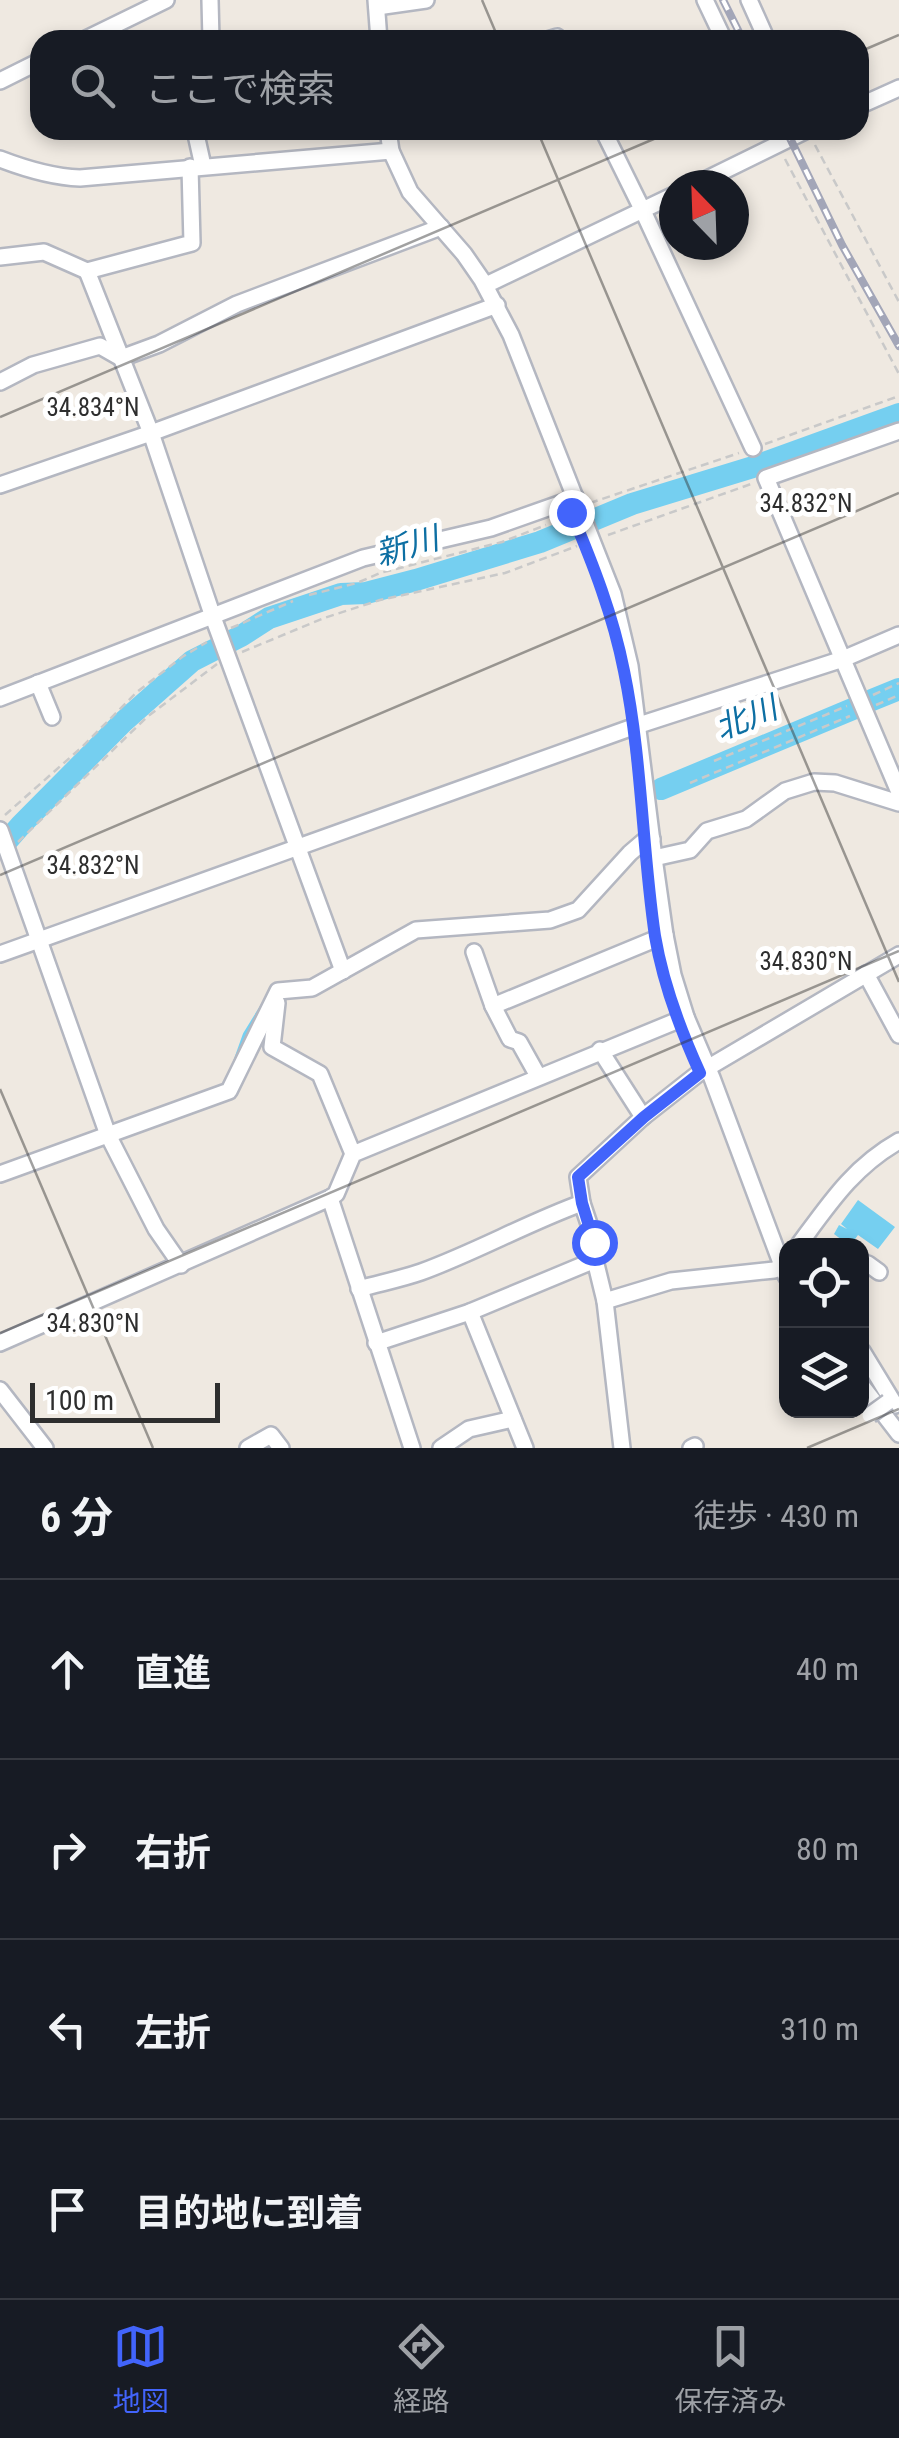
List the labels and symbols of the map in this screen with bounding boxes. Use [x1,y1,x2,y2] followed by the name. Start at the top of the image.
[659,170,749,260] north arrow
[46,393,140,422] text: 34.834°N
[759,489,853,518] text: 34.832°N
[549,490,595,536] route end
[371,518,446,573] water label: 新川
[709,687,786,748] water label: 北川
[46,851,140,880] text: 34.832°N
[759,947,853,976] text: 34.830°N
[572,1220,618,1266] route start
[46,1309,140,1338] text: 34.830°N
[30,1378,220,1422] scale bar

